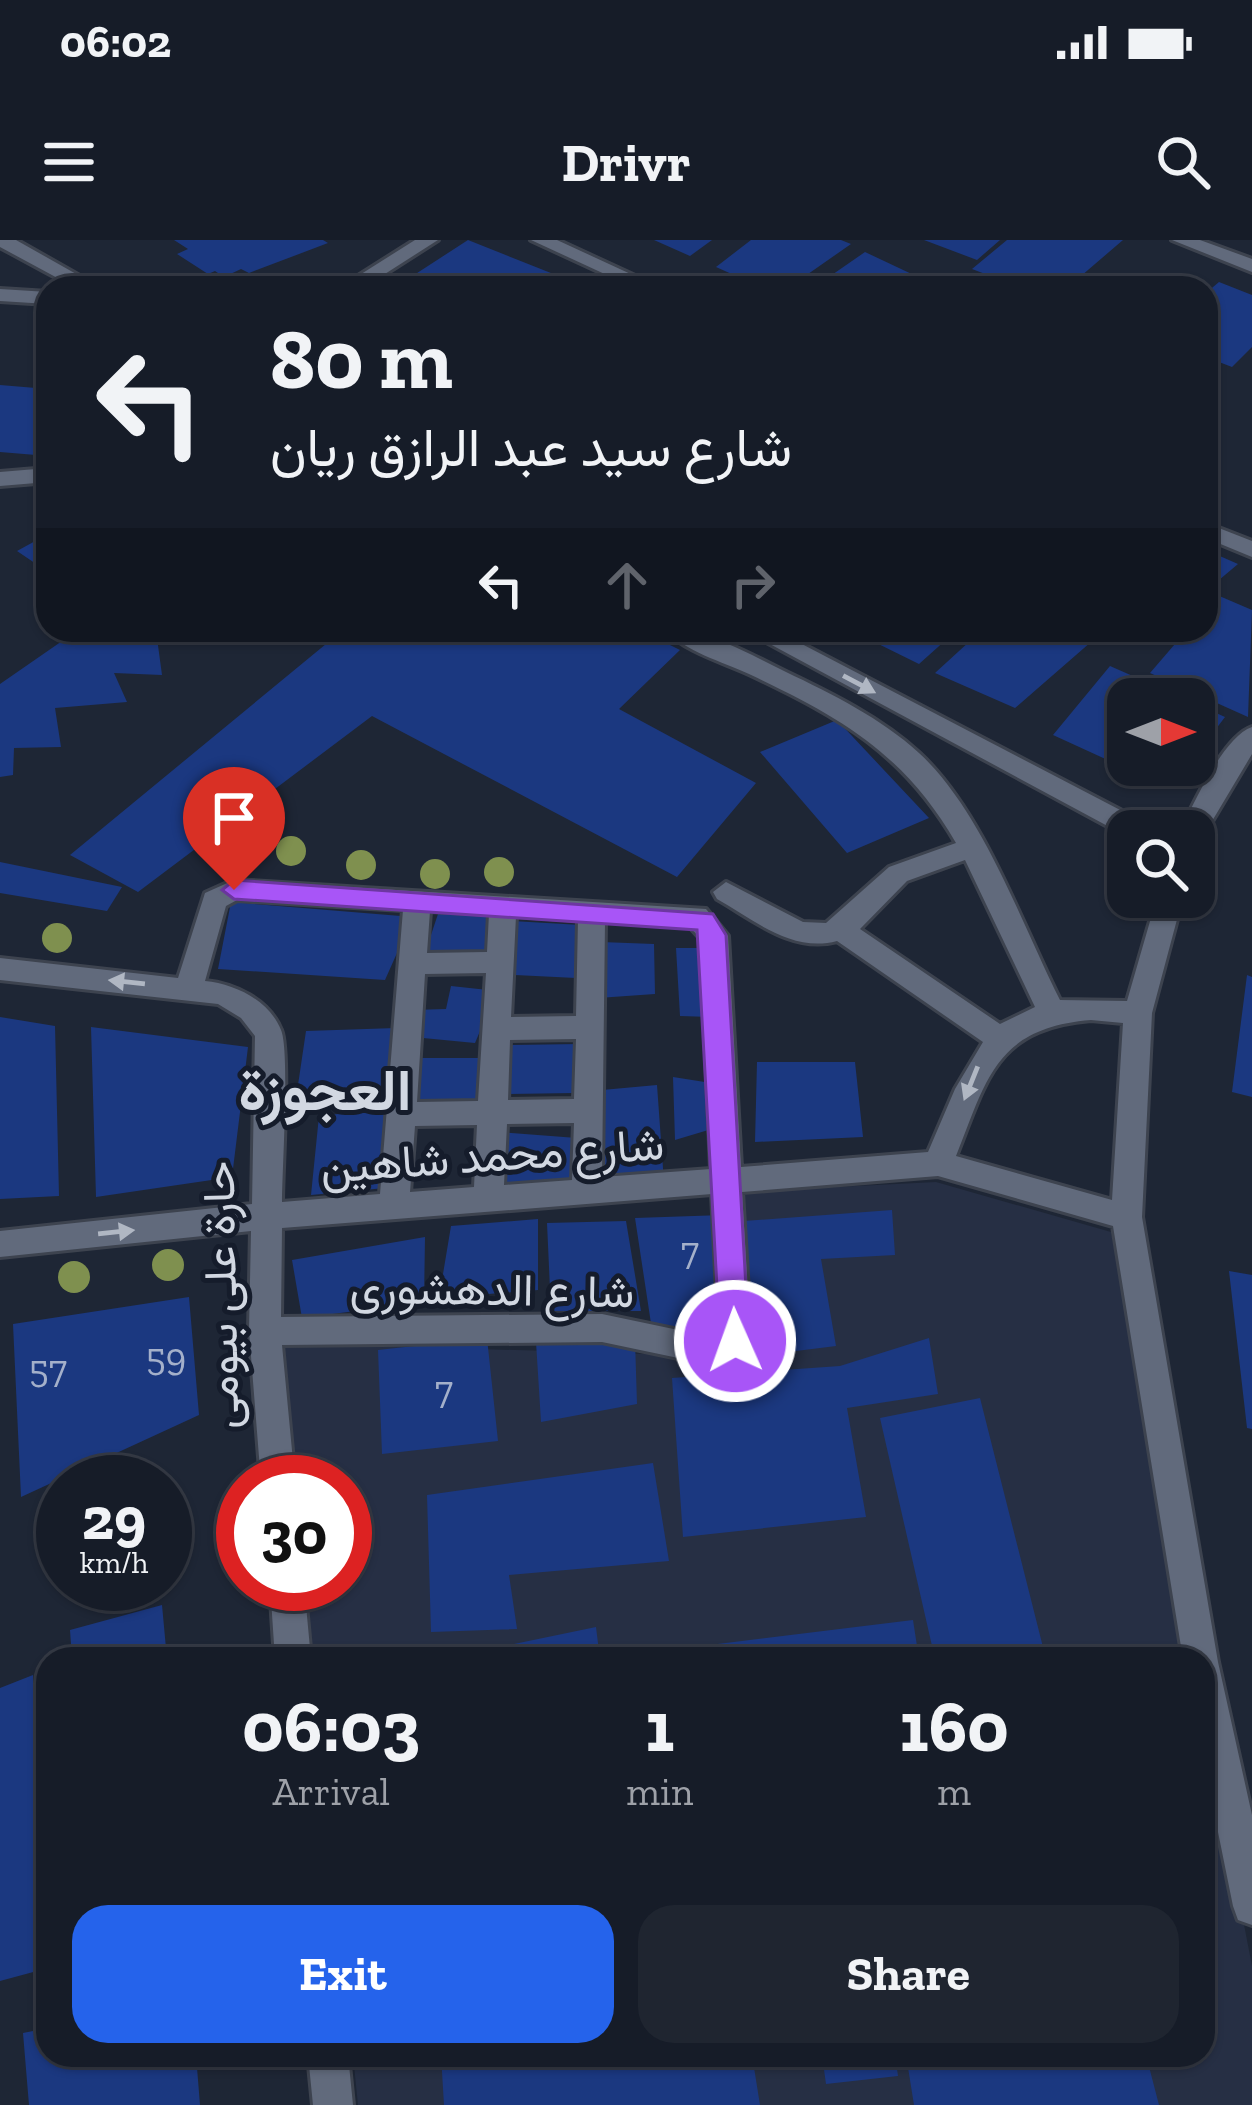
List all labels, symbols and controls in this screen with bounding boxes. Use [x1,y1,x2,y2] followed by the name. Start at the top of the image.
[60,15,171,69] text: 06:02
[36,129,102,195] icon: menu
[1150,129,1216,195] icon: search
[561,130,691,195] text: Drivr
[270,309,453,410] text: 80 m
[72,324,228,480] icon: left
[270,415,792,480] text: شارع سيد عبد الرازق ريان
[468,552,534,618] icon: left
[594,552,660,618] icon: ahead
[720,552,786,618] icon: right
[842,674,877,694] one-way arrow
[1107,678,1215,786] north arrow
[1107,678,1215,918] map controls
[183,767,285,890] pin
[201,785,267,851] icon: arrive
[1107,810,1215,918] button: search
[108,972,145,991] one-way arrow
[238,1056,412,1126] district label: العجوزة
[961,1065,980,1101] one-way arrow
[319,1117,666,1198] street label: شارع محمد شاهين
[192,1160,250,1430] street label: حارة على بيومى
[98,1222,135,1241] one-way arrow
[681,1227,699,1274] house number: 7
[349,1261,635,1322] street label: شارع الدهشورى
[672,1278,798,1404] position arrow
[146,1333,186,1380] house number: 59
[29,1345,67,1392] house number: 57
[435,1366,453,1413] house number: 7
[216,1455,372,1611] speed limit sign: 30
[82,1482,146,1554] text: 29
[80,1545,148,1581] text: km/h
[242,1683,420,1769] text: 06:03
[645,1683,674,1769] text: 1
[900,1683,1009,1769] text: 160
[272,1768,390,1815] text: Arrival
[626,1768,693,1815] text: min
[937,1768,971,1815] text: m
[72,1905,614,2043] button: Exit
[638,1905,1179,2043] button: Share

